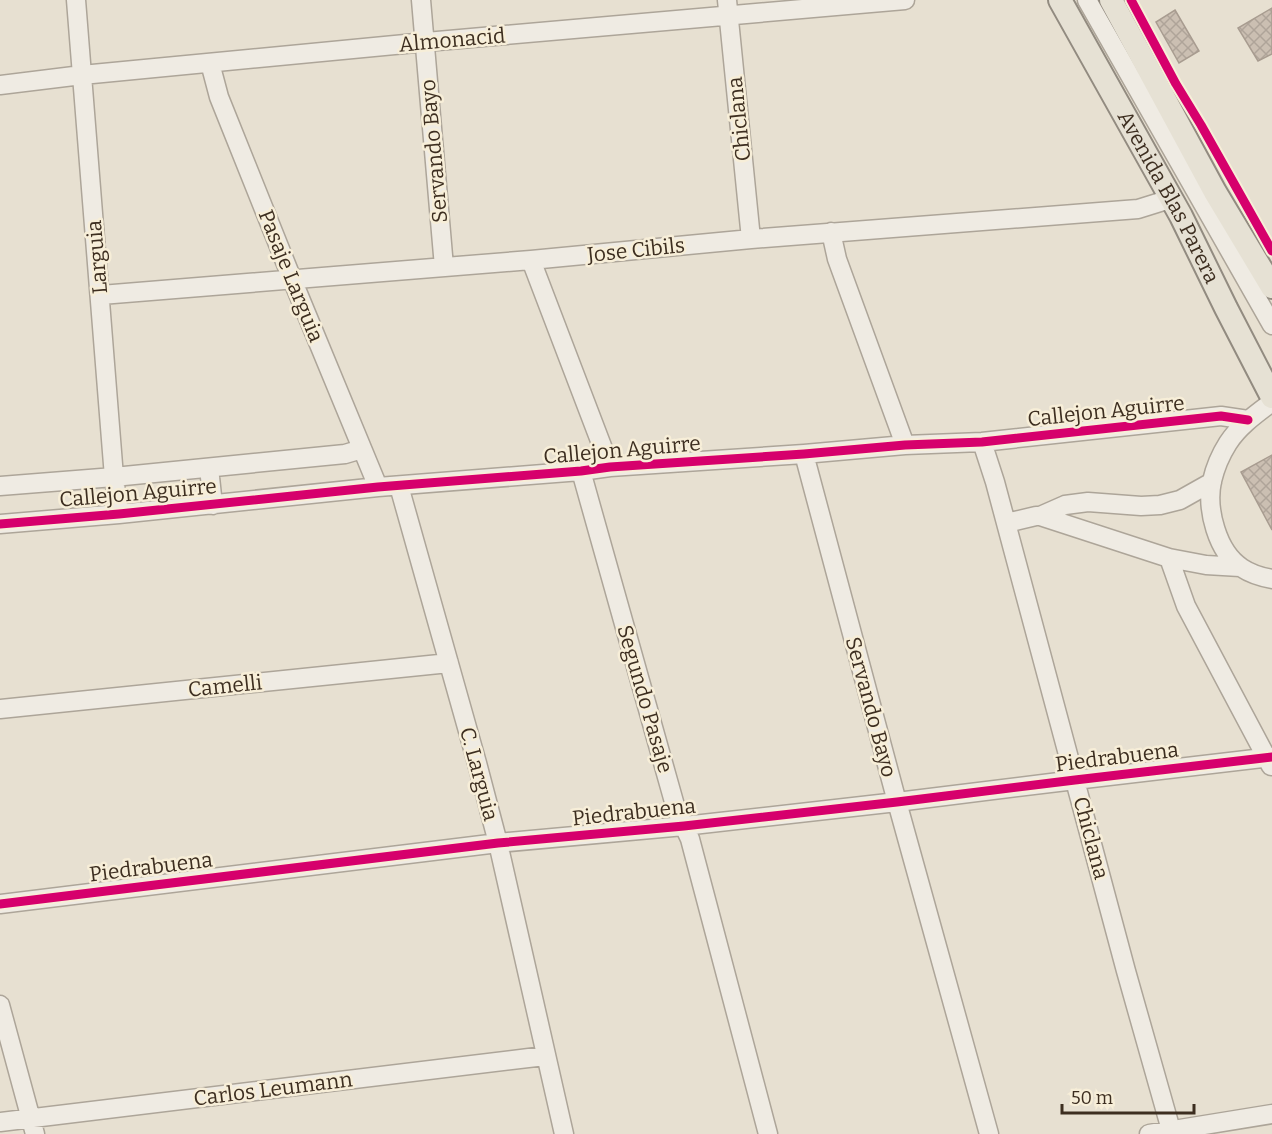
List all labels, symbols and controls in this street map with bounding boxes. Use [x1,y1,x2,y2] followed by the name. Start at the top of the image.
[398,22,506,58] street label: Almonacid
[722,75,756,162] street label: Chiclana
[415,78,453,224] street label: Servando Bayo
[1112,106,1225,288] street label: Avenida Blas Parera
[253,206,330,346] street label: Pasaje Larguia
[81,219,113,295] street label: Larguia
[585,232,686,268] street label: Jose Cibils
[1026,390,1186,432] street label: Callejon Aguirre
[542,430,702,470] street label: Callejon Aguirre
[58,473,218,513] street label: Callejon Aguirre
[611,622,679,776] street label: Segundo Pasaje
[840,634,902,780] street label: Servando Bayo
[187,669,263,703] street label: Camelli
[454,724,504,824] street label: C. Larguia
[1054,736,1181,777] street label: Piedrabuena
[571,793,698,831] street label: Piedrabuena
[1067,794,1115,883] street label: Chiclana
[88,846,215,887] street label: Piedrabuena
[192,1066,354,1112] street label: Carlos Leumann
[1062,1077,1194,1115] scale bar
[1071,1087,1113,1109] text: 50 m

